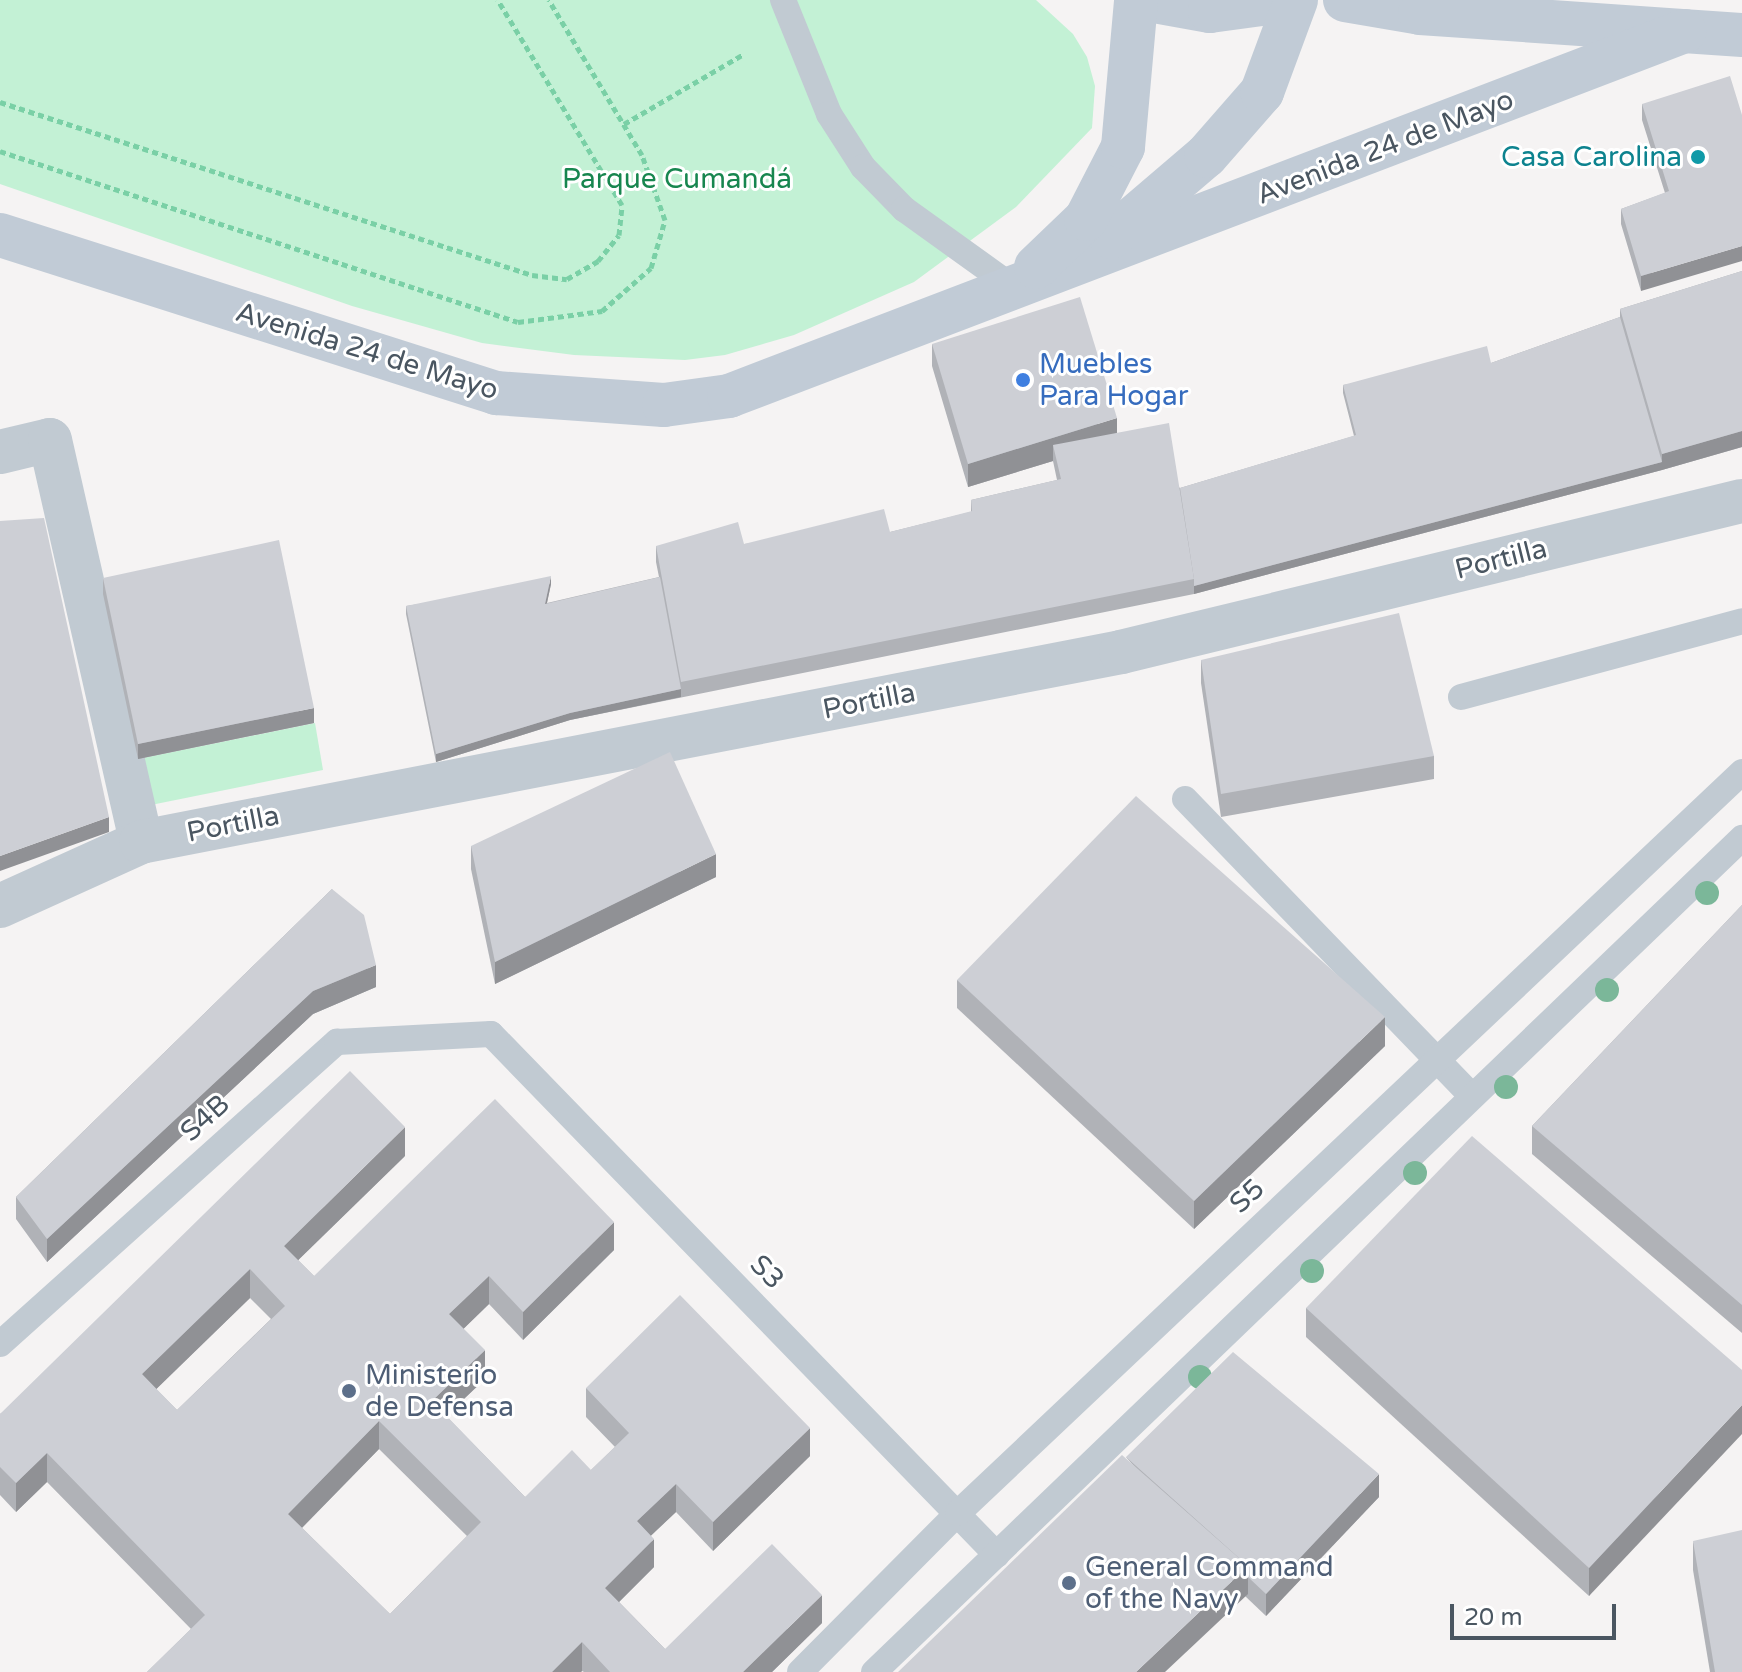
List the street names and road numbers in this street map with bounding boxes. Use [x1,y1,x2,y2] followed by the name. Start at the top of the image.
[1252,82,1518,212] street label: Avenida 24 de Mayo
[232,295,502,407] street label: Avenida 24 de Mayo
[1452,531,1550,587] street label: Portilla
[820,676,918,726] street label: Portilla
[184,799,282,849] street label: Portilla
[174,1087,236,1149] street label: S4B
[1223,1172,1271,1220] street label: S5
[743,1248,791,1296] street label: S3

